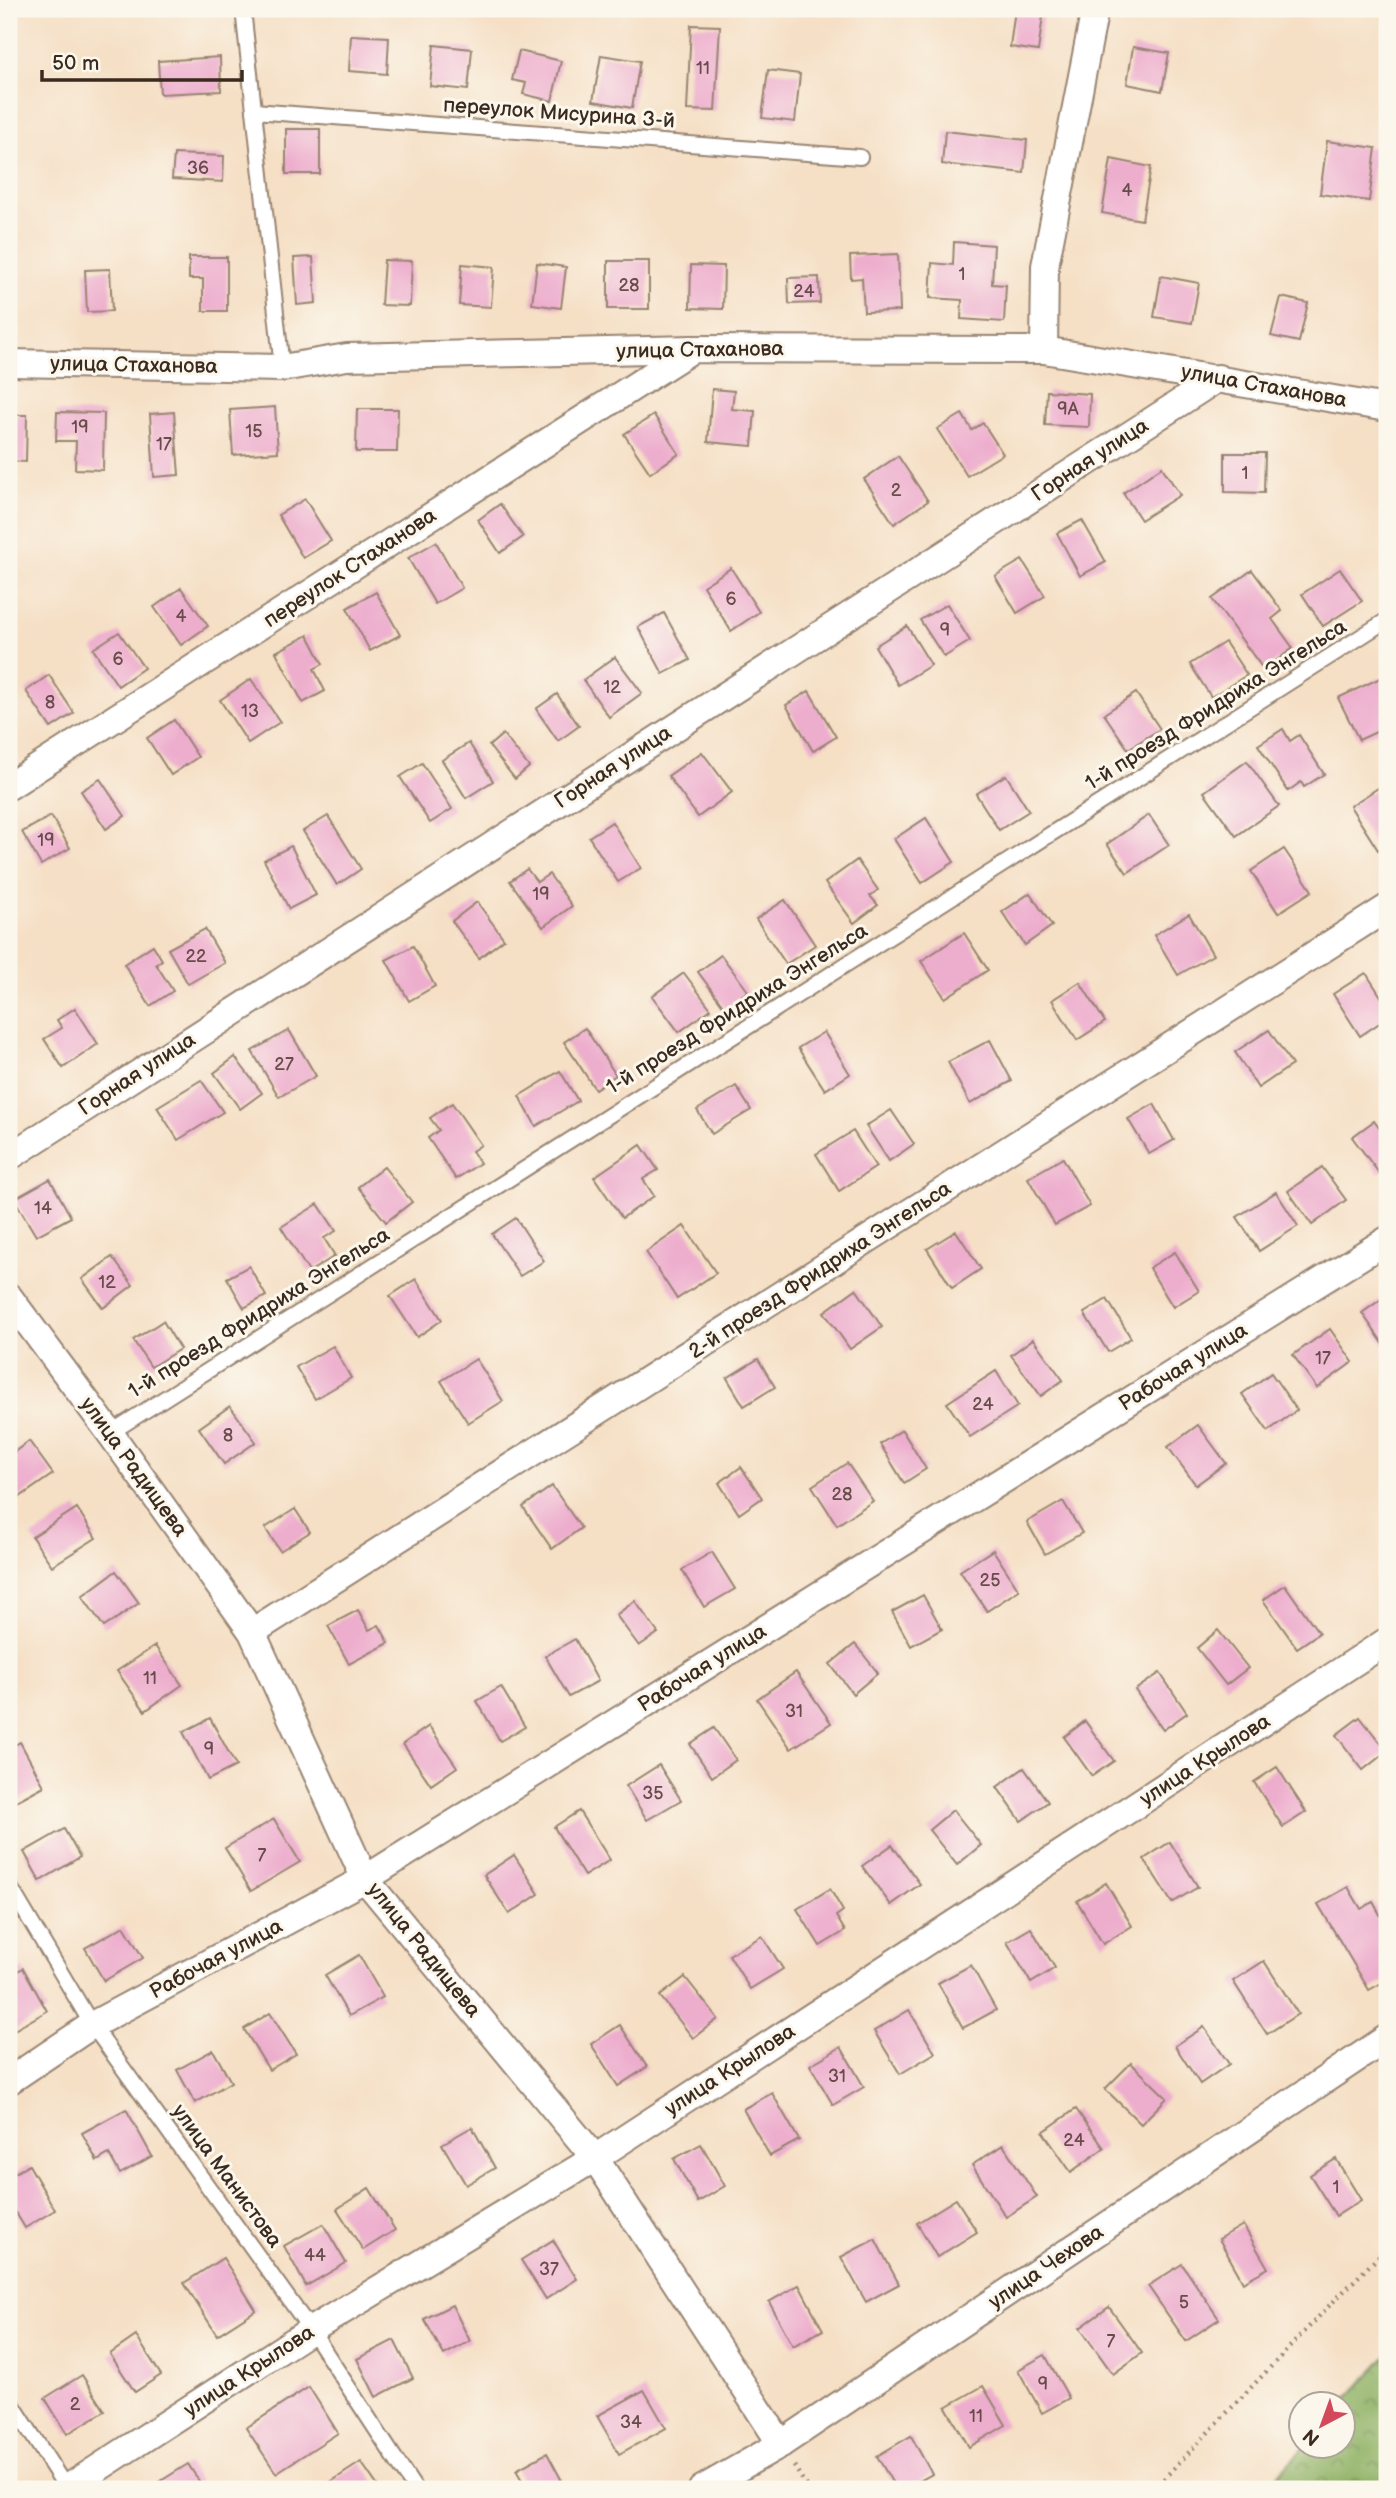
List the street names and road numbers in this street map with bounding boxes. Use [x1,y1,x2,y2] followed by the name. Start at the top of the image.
[442,92,676,134] street label: переулок Мисурина 3-й
[616,336,785,364] street label: улица Стаханова
[50,351,219,379] street label: улица Стаханова
[1179,359,1349,413] street label: улица Стаханова
[1027,413,1154,507] street label: Горная улица
[259,503,441,633] street label: переулок Стаханова
[1081,614,1352,796] street label: 1-й проезд Фридриха Энгельса
[550,720,677,814] street label: Горная улица
[602,918,873,1100] street label: 1-й проезд Фридриха Энгельса
[74,1027,201,1121] street label: Горная улица
[684,1175,956,1364] street label: 2-й проезд Фридриха Энгельса
[124,1222,395,1404] street label: 1-й проезд Фридриха Энгельса
[1114,1317,1252,1417] street label: Рабочая улица
[75,1392,193,1542] street label: улица Радищева
[633,1618,771,1718] street label: Рабочая улица
[1135,1708,1275,1811] street label: улица Крылова
[362,1878,486,2023] street label: улица Радищева
[145,1913,287,2005] street label: Рабочая улица
[660,2018,800,2121] street label: улица Крылова
[167,2099,288,2253] street label: улица Манистова
[984,2219,1109,2315] street label: улица Чехова
[179,2319,319,2422] street label: улица Крылова

